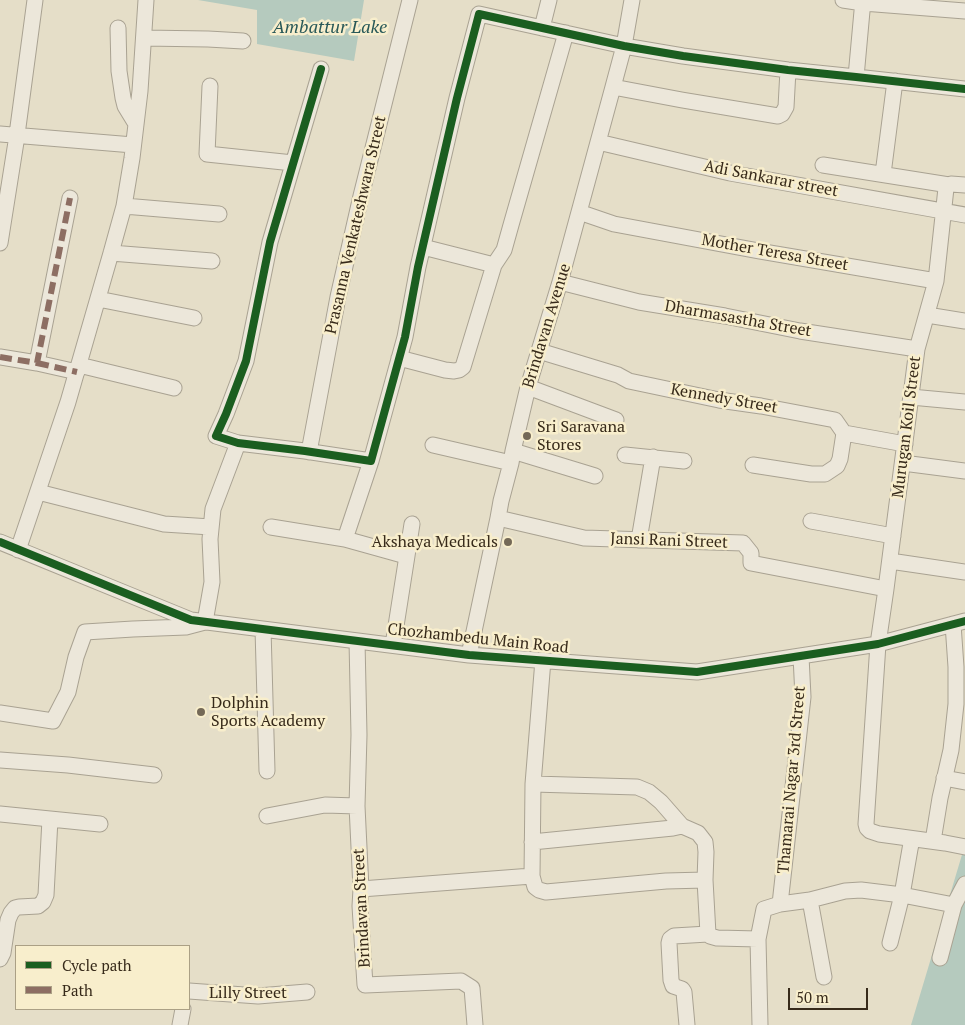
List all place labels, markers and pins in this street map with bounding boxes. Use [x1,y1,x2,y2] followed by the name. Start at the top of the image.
[537,417,625,455] place label: Sri Saravana Stores
[521,430,533,442] marker: Sri Saravana Stores
[371,532,498,552] place label: Akshaya Medicals
[502,536,514,548] marker: Akshaya Medicals
[211,693,325,731] place label: Dolphin Sports Academy
[195,706,207,718] marker: Dolphin Sports Academy

